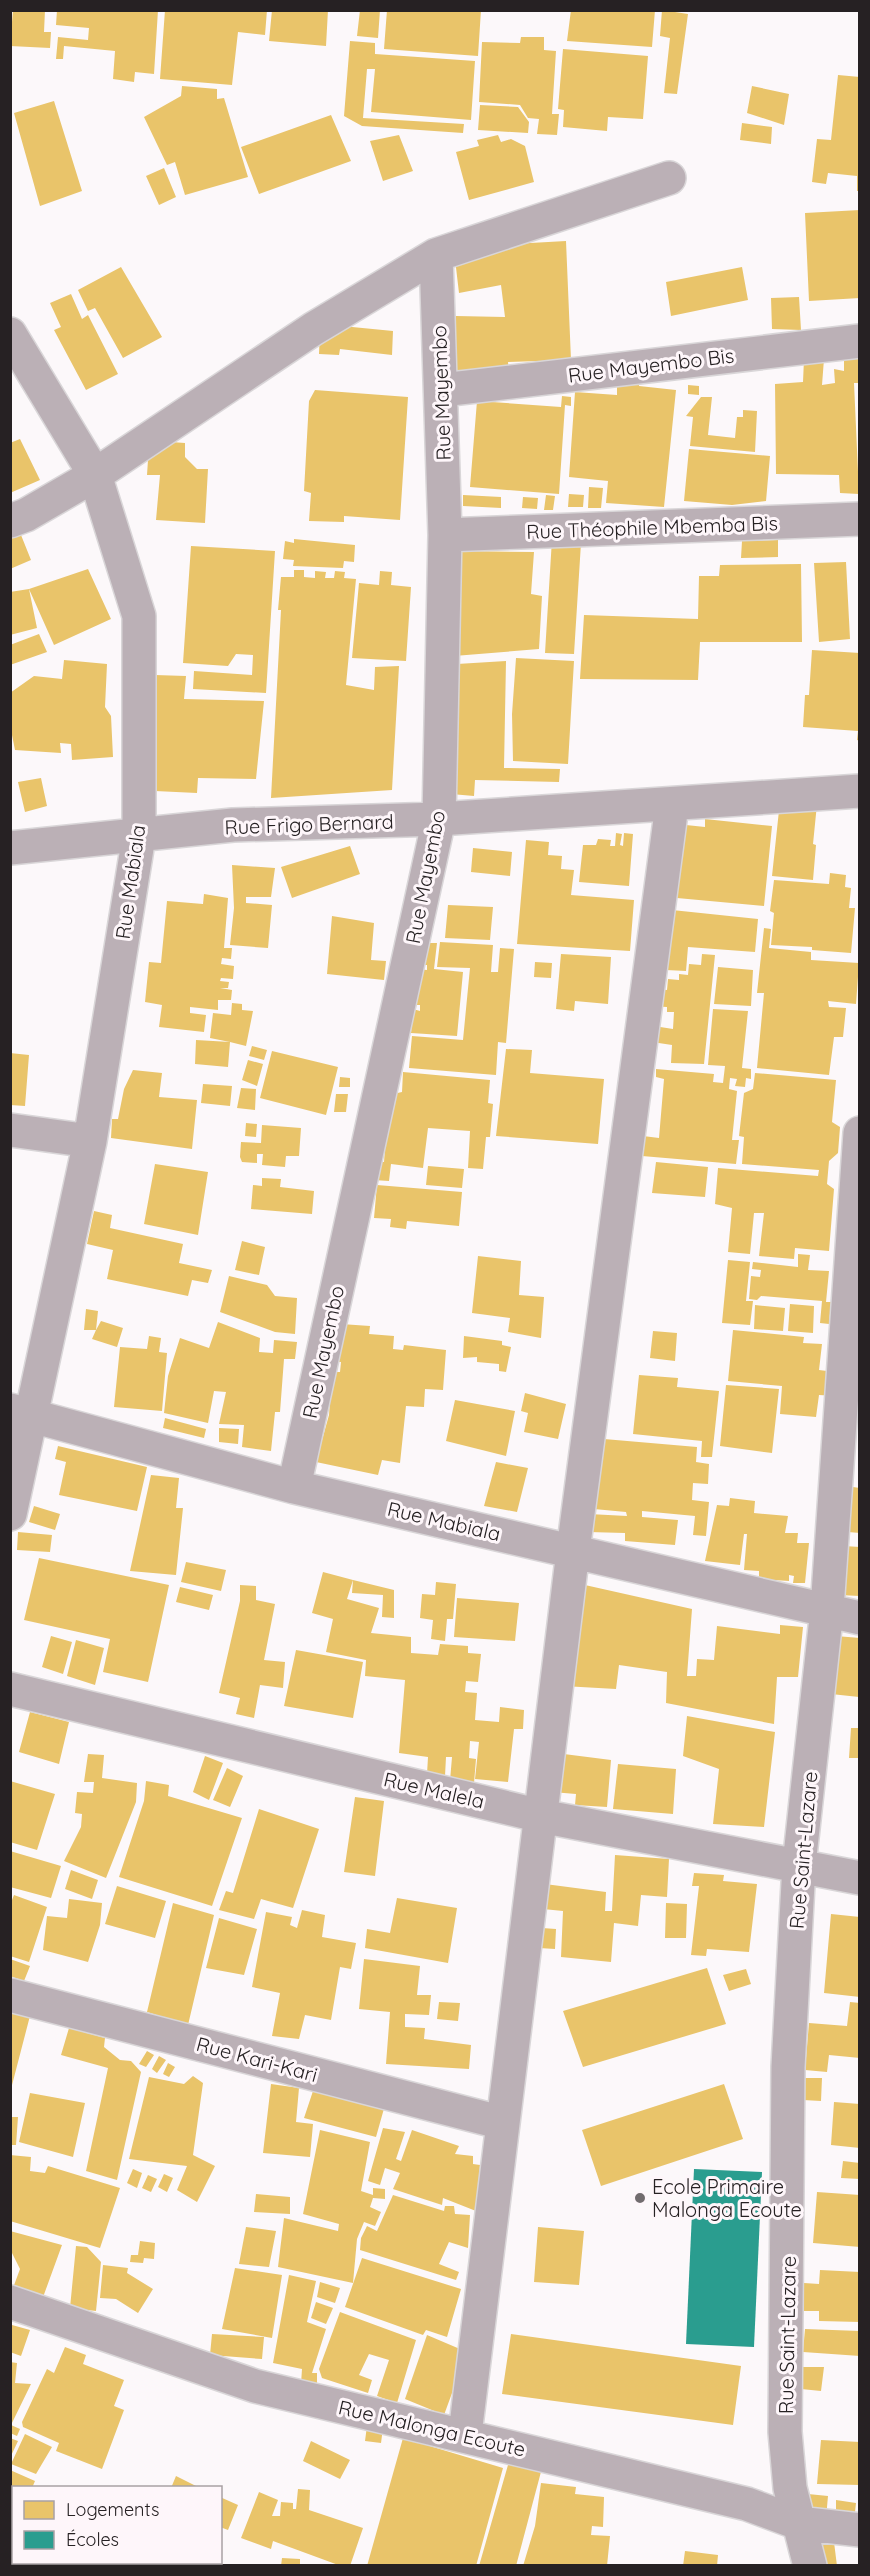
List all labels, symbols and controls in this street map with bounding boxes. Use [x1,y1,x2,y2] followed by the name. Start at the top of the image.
[426,325,456,461] street label: Rue Mayembo
[567,342,735,388] street label: Rue Mayembo Bis
[526,510,778,544] street label: Rue Théophile Mbemba Bis
[400,808,450,946] street label: Rue Mayembo
[224,809,394,839] street label: Rue Frigo Bernard
[110,823,150,941] street label: Rue Mabiala
[297,1283,349,1421] street label: Rue Mayembo
[385,1496,503,1546] street label: Rue Mabiala
[381,1766,487,1814] street label: Rue Malela
[784,1770,822,1930] street label: Rue Saint-Lazare
[194,2031,320,2087] street label: Rue Kari-Kari
[652,2174,802,2222] place label: Ecole Primaire Malonga Ecoute
[633,2191,647,2205] marker: Ecole Primaire Malonga Ecoute
[773,2256,801,2414] street label: Rue Saint-Lazare
[336,2394,528,2462] street label: Rue Malonga Ecoute
[12,2486,222,2564] legend
[66,2498,159,2521] text: Logements
[66,2528,119,2551] text: Écoles

